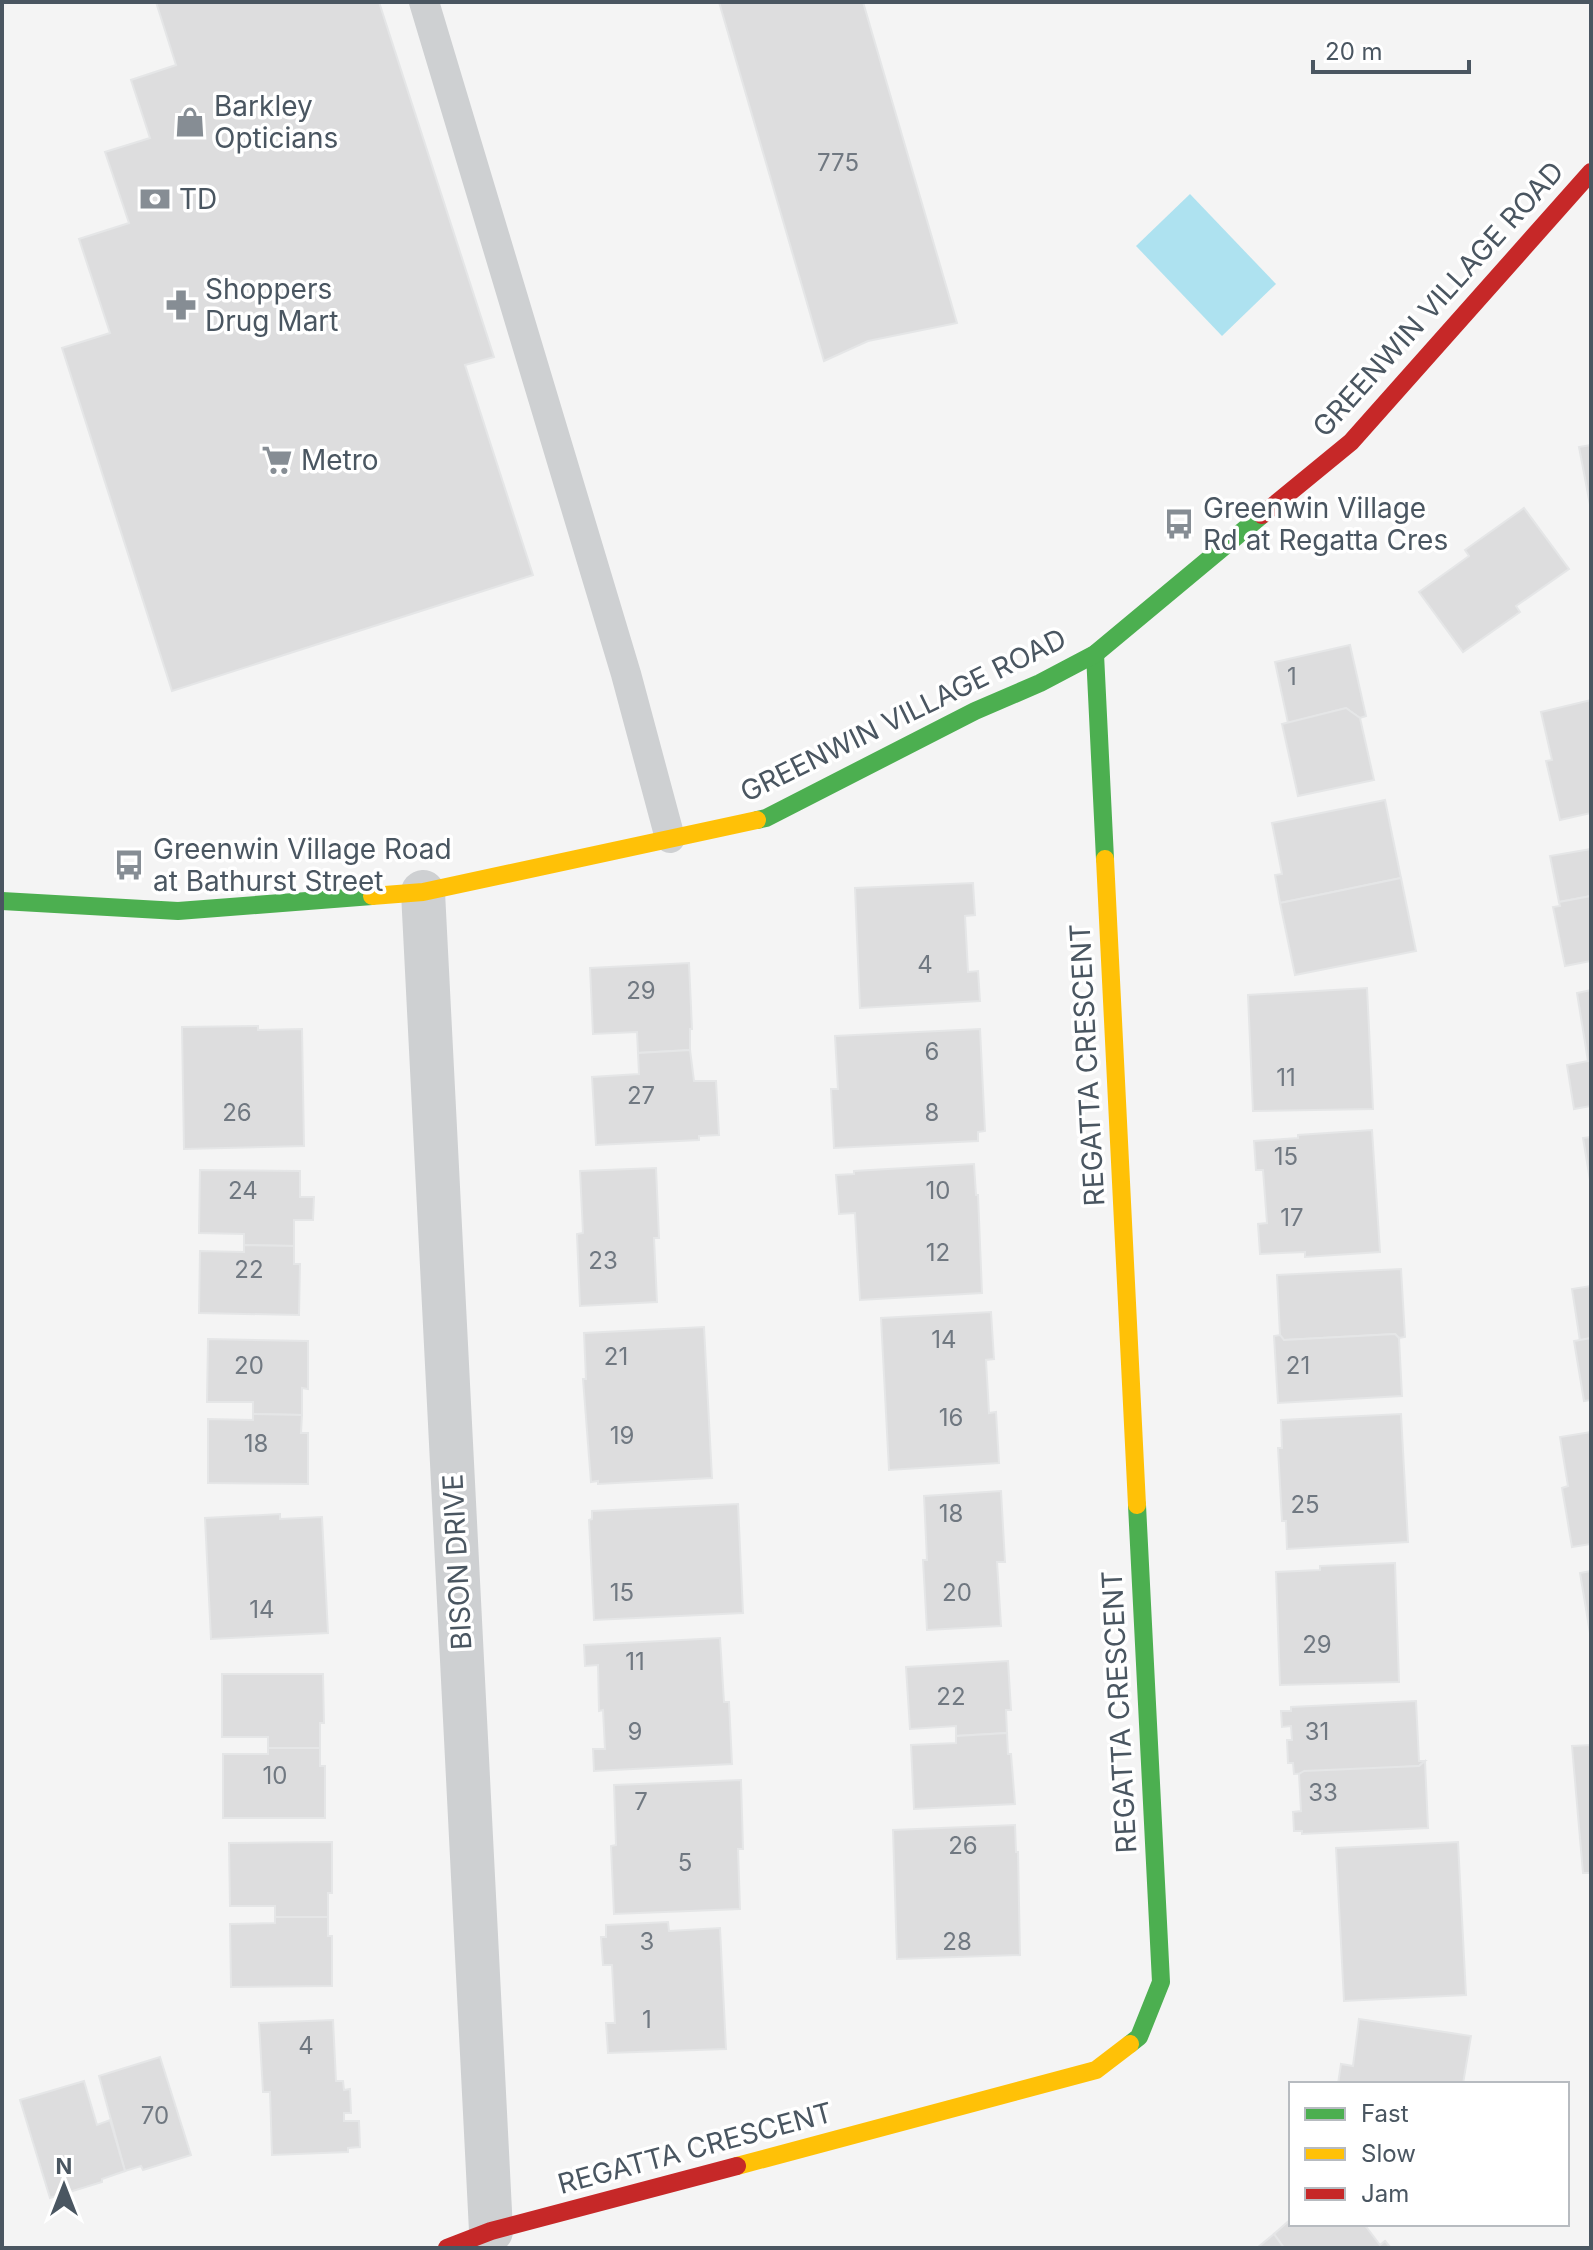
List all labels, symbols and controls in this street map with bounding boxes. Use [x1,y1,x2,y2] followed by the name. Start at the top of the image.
[1313,24,1469,74] scale bar
[1325,37,1383,66] text: 20 m
[214,89,338,155] place label: Barkley Opticians
[173,105,207,139] shop icon: Barkley Opticians
[817,148,859,177] house number: 775
[1306,155,1570,443] street label: GREENWIN VILLAGE ROAD
[138,182,172,216] bank icon: TD
[179,182,217,216] place label: TD
[205,272,339,338] place label: Shoppers Drug Mart
[164,288,198,322] pharmacy icon: Shoppers Drug Mart
[260,443,294,477] supermarket icon: Metro
[301,443,379,477] place label: Metro
[1203,491,1448,557] place label: Greenwin Village Rd at Regatta Cres
[1162,507,1196,541] bus stop icon: Greenwin Village Rd at Regatta Cres
[735,621,1071,809] street label: GREENWIN VILLAGE ROAD
[1287,662,1297,691] house number: 1
[153,832,452,898] place label: Greenwin Village Road at Bathurst Street
[112,848,146,882] bus stop icon: Greenwin Village Road at Bathurst Street
[1063,923,1111,1207] street label: REGATTA CRESCENT
[917,950,933,979] house number: 4
[626,976,656,1005] house number: 29
[925,1037,939,1066] house number: 6
[1276,1063,1296,1092] house number: 11
[627,1081,655,1110] house number: 27
[222,1098,252,1127] house number: 26
[925,1098,939,1127] house number: 8
[1274,1142,1298,1171] house number: 15
[228,1176,258,1205] house number: 24
[926,1176,950,1205] house number: 10
[1280,1203,1304,1232] house number: 17
[926,1238,950,1267] house number: 12
[588,1246,618,1275] house number: 23
[234,1255,264,1284] house number: 22
[931,1325,957,1354] house number: 14
[604,1342,628,1371] house number: 21
[234,1351,264,1380] house number: 20
[1286,1351,1310,1380] house number: 21
[939,1403,963,1432] house number: 16
[610,1421,634,1450] house number: 19
[244,1429,268,1458] house number: 18
[435,1473,479,1651] street label: BISON DRIVE
[1290,1490,1320,1519] house number: 25
[939,1499,963,1528] house number: 18
[1095,1570,1143,1854] street label: REGATTA CRESCENT
[610,1578,634,1607] house number: 15
[942,1578,972,1607] house number: 20
[249,1595,275,1624] house number: 14
[1302,1630,1332,1659] house number: 29
[625,1647,645,1676] house number: 11
[936,1682,966,1711] house number: 22
[628,1717,642,1746] house number: 9
[1305,1717,1329,1746] house number: 31
[263,1761,287,1790] house number: 10
[1308,1778,1338,1807] house number: 33
[634,1787,648,1816] house number: 7
[948,1831,978,1860] house number: 26
[678,1848,692,1877] house number: 5
[640,1927,654,1956] house number: 3
[942,1927,972,1956] house number: 28
[642,2005,652,2034] house number: 1
[298,2031,314,2060] house number: 4
[1289,2082,1569,2226] legend
[554,2095,836,2201] street label: REGATTA CRESCENT
[1361,2099,1409,2128] text: Fast
[141,2101,169,2130] house number: 70
[1361,2139,1416,2168] text: Slow
[24,2146,104,2226] north arrow
[56,2153,72,2179] text: N
[1361,2179,1409,2208] text: Jam

